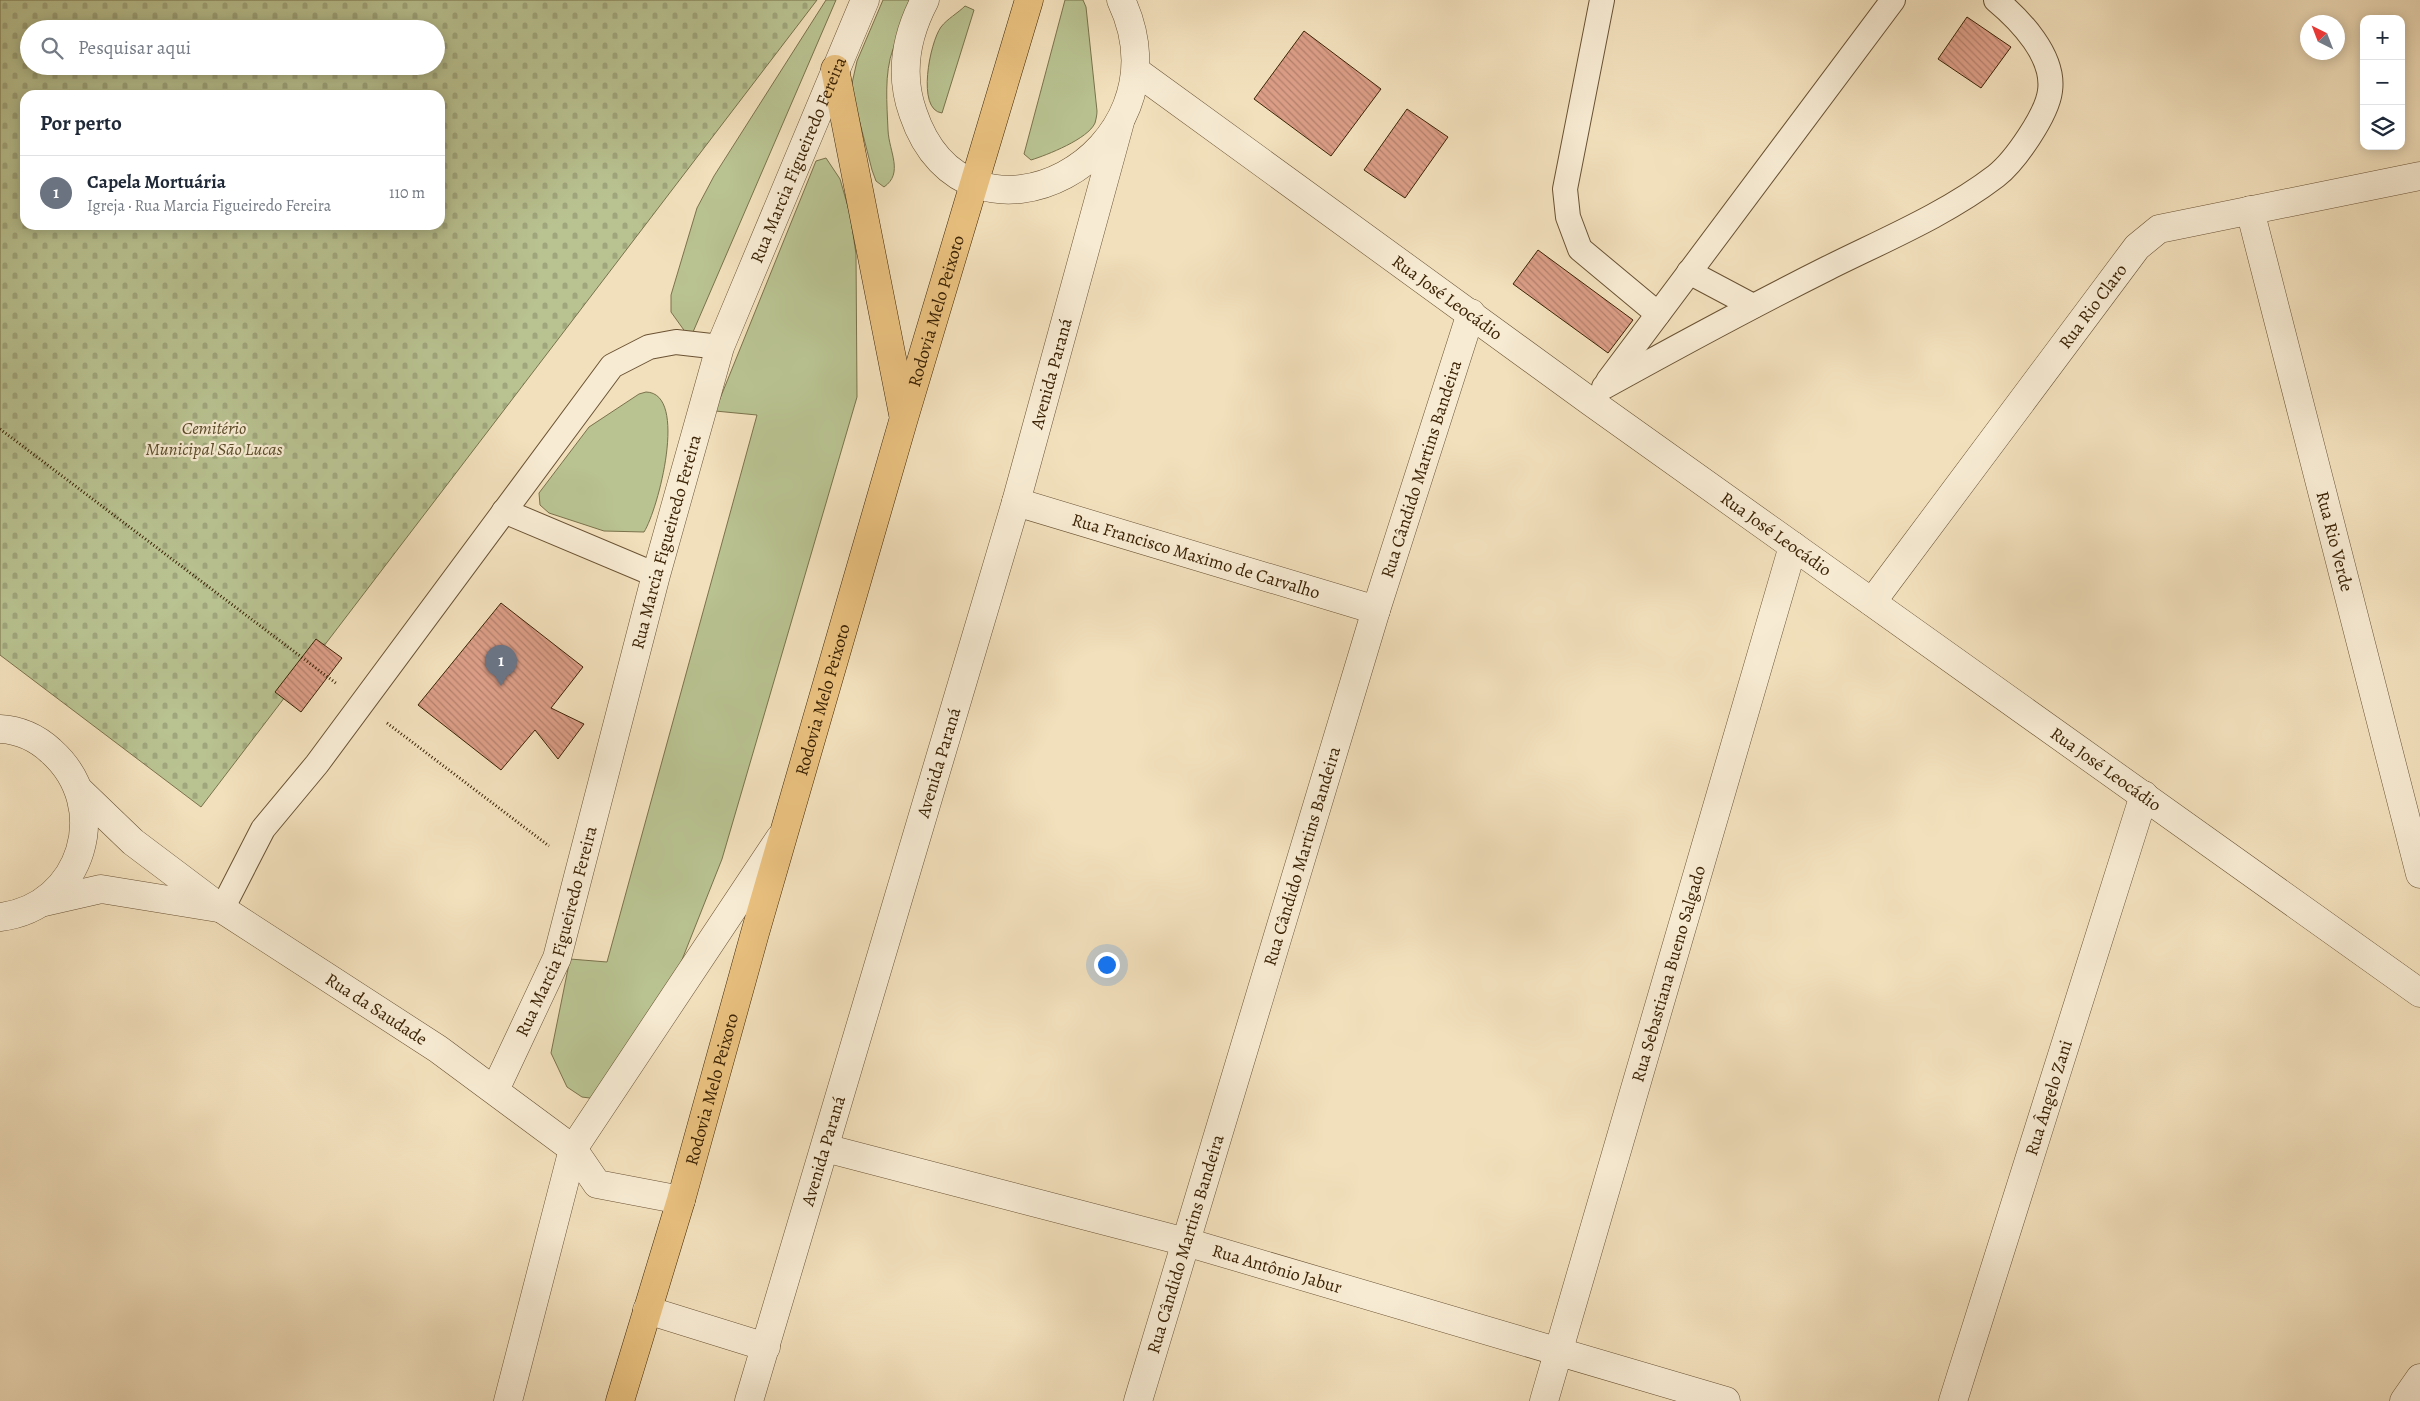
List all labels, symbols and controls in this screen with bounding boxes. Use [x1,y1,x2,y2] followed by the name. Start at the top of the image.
[2300,15,2345,60] north arrow
[2360,15,2405,150] map controls
[2360,15,2405,60] button: +
[20,20,445,75] search box
[38,34,66,62] icon: search
[78,35,191,61] text: Pesquisar aqui
[744,53,852,267] street label: Rua Marcia Figueiredo Fereira
[2360,60,2405,105] button: −
[2360,105,2405,150] button: layers
[40,109,122,137] text: Por perto
[87,169,226,195] text: Capela Mortuária
[53,182,59,204] text: 1
[389,182,425,204] text: 110 m
[87,195,331,217] text: Igreja · Rua Marcia Figueiredo Fereira
[902,232,970,390] street label: Rodovia Melo Peixoto
[1387,249,1507,346] street label: Rua José Leocádio
[2053,259,2132,354] street label: Rua Rio Claro
[1024,315,1078,433] street label: Avenida Paraná
[1375,356,1467,581] street label: Rua Cândido Martins Bandeira
[145,416,283,461] park label: Cemitério Municipal São Lucas
[625,431,707,652] street label: Rua Marcia Figueiredo Fereira
[1716,486,1836,582] street label: Rua José Leocádio
[2310,489,2359,594] street label: Rua Rio Verde
[1069,507,1323,605] street label: Rua Francisco Maximo de Carvalho
[789,621,856,778] street label: Rodovia Melo Peixoto
[485,645,517,686] pin: 1
[911,704,967,822] street label: Avenida Paraná
[2046,721,2166,817] street label: Rua José Leocádio
[1258,743,1346,969] street label: Rua Cândido Martins Bandeira
[510,823,603,1041] street label: Rua Marcia Figueiredo Fereira
[1626,863,1711,1085] street label: Rua Sebastiana Bueno Salgado
[1094,952,1120,978] your location
[321,967,432,1051] street label: Rua da Saudade
[679,1010,744,1168] street label: Rodovia Melo Peixoto
[2019,1037,2078,1158] street label: Rua Ângelo Zani
[795,1092,851,1210] street label: Avenida Paraná
[1141,1131,1230,1356] street label: Rua Cândido Martins Bandeira
[1209,1238,1345,1299] street label: Rua Antônio Jabur

